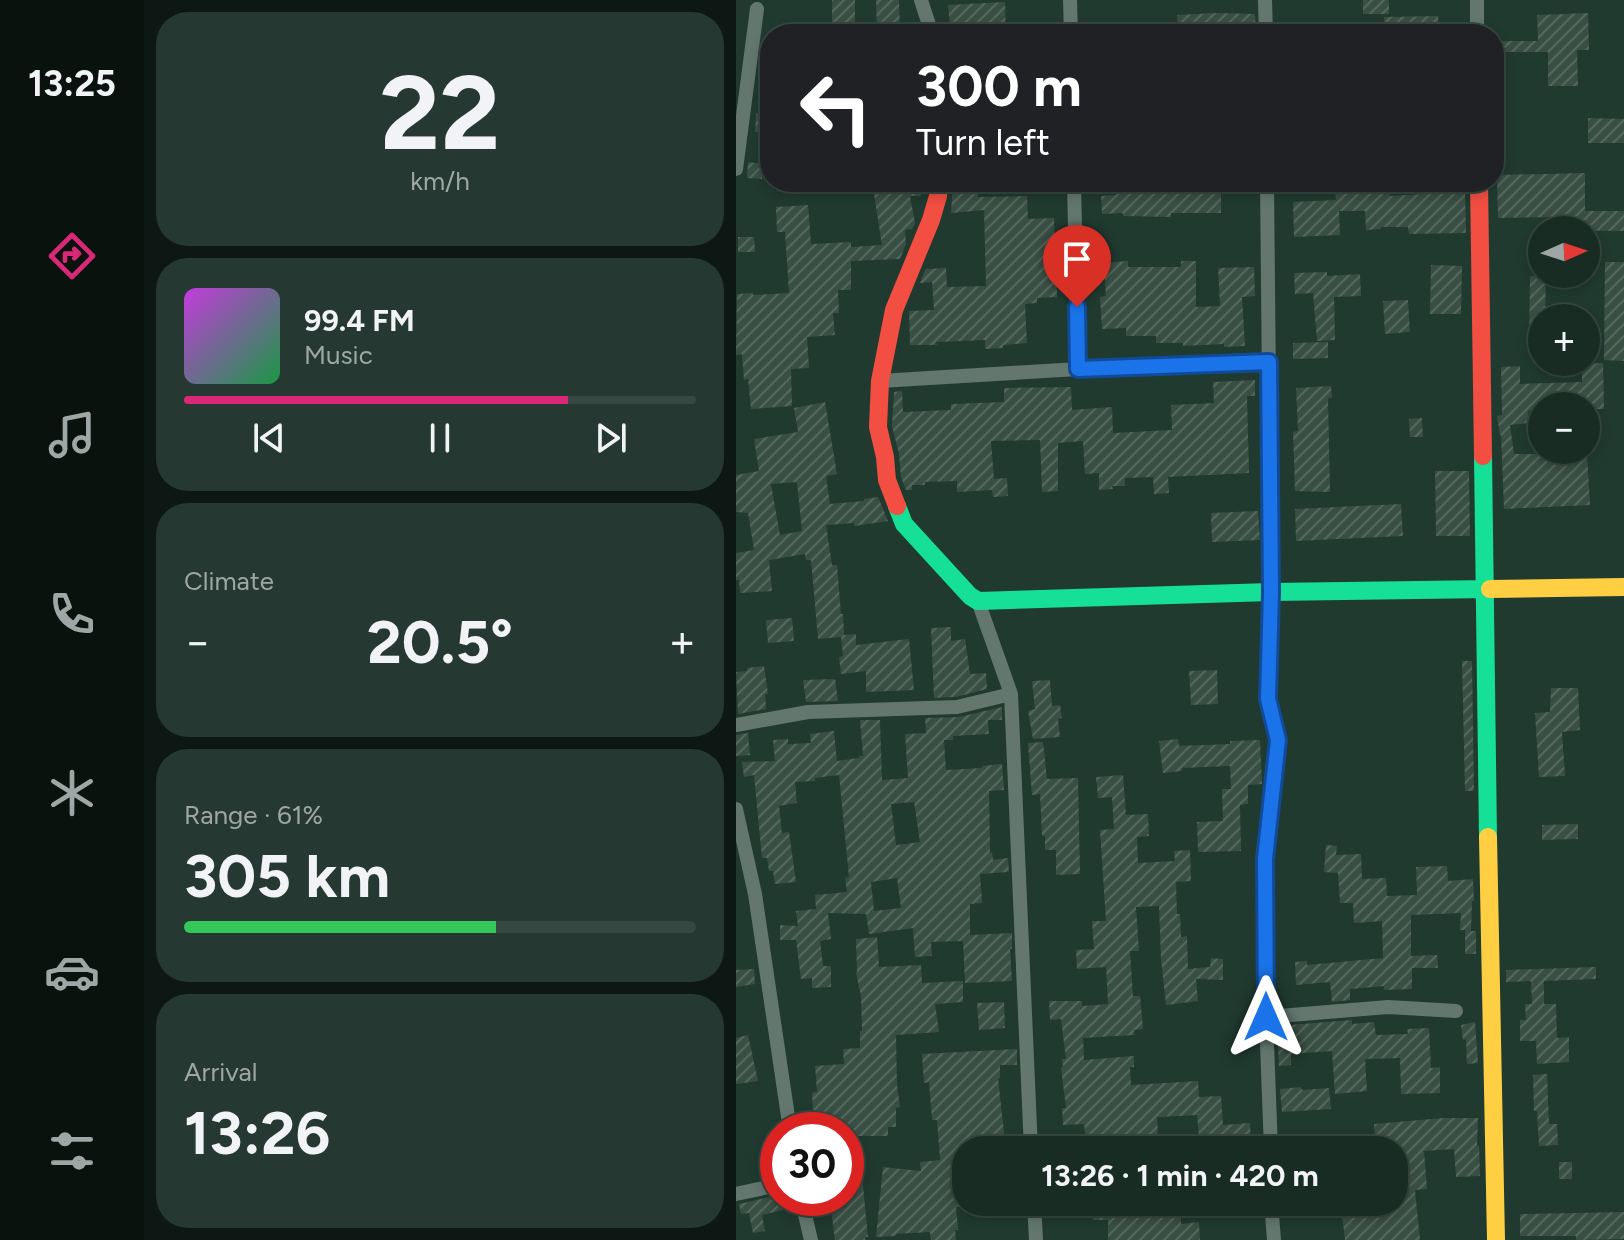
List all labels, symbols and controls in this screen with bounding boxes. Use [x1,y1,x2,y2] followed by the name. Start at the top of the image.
[380,50,500,175] text: 22
[916,53,1082,120] text: 300 m
[784,56,888,160] icon: left
[28,62,116,105] text: 13:25
[916,121,1050,164] text: Turn left
[410,165,470,197] text: km/h
[1528,216,1600,288] north arrow
[1528,216,1600,464] map controls
[1043,225,1111,307] pin
[44,228,100,284] icon: directions
[1055,237,1099,281] icon: arrive
[304,302,415,339] text: 99.4 FM
[1528,304,1600,376] button: +
[304,339,373,371] text: Music
[1528,392,1600,464] button: −
[44,407,100,463] icon: music
[247,416,291,460] icon: previous
[418,416,462,460] icon: pause
[589,416,633,460] icon: next
[184,565,274,597] text: Climate
[44,586,100,642] icon: phone
[367,606,513,678] text: 20.5°
[184,615,211,668] text: −
[669,615,696,668] text: +
[44,765,100,821] icon: climate
[184,799,323,831] text: Range · 61%
[184,840,390,912] text: 305 km
[44,944,100,1000] icon: car
[1224,975,1308,1059] position arrow
[184,1056,257,1088] text: Arrival
[184,1097,330,1169] text: 13:26
[760,1112,864,1216] speed limit sign: 30
[44,1123,100,1179] icon: filters
[1041,1157,1319,1194] text: 13:26 · 1 min · 420 m

